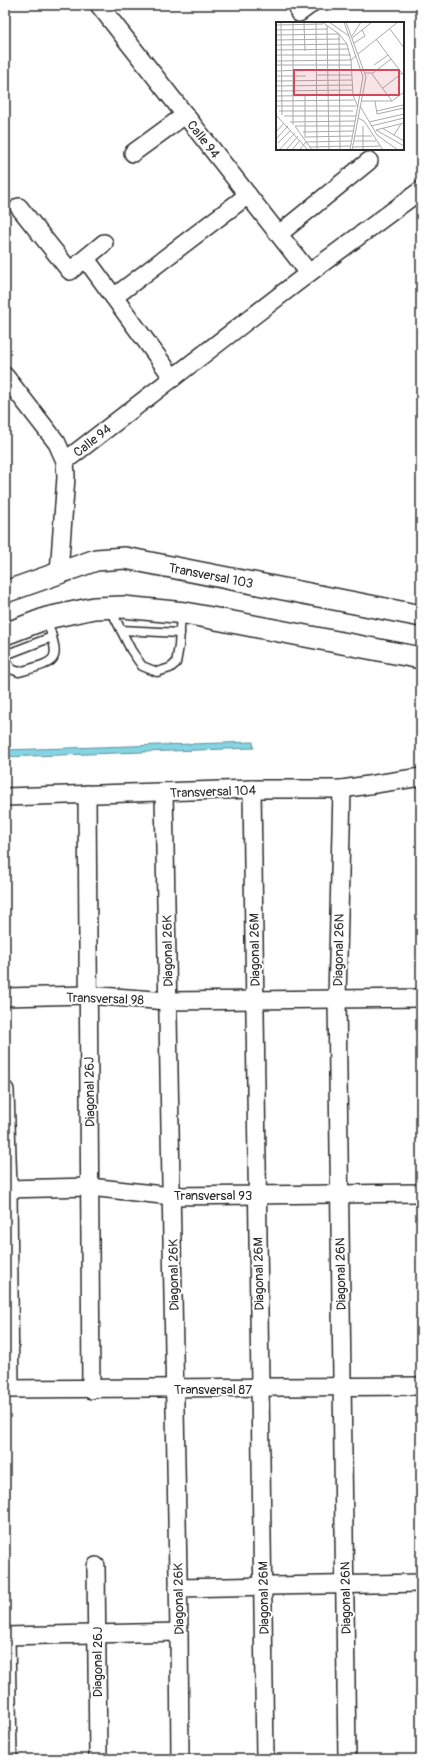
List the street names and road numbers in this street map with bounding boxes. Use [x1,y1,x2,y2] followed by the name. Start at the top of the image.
[183,117,223,162] street label: Calle 94
[70,421,115,461] street label: Calle 94
[167,560,255,592] street label: Transversal 103
[170,782,257,801] street label: Transversal 104
[246,913,264,987] street label: Diagonal 26M
[330,913,348,987] street label: Diagonal 26N
[159,915,177,987] street label: Diagonal 26K
[66,990,145,1008] street label: Transversal 98
[81,1057,99,1127] street label: Diagonal 26J
[174,1188,252,1204] street label: Transversal 93
[250,1237,268,1311] street label: Diagonal 26M
[332,1237,350,1311] street label: Diagonal 26N
[165,1239,183,1311] street label: Diagonal 26K
[174,1382,252,1398] street label: Transversal 87
[255,1561,273,1635] street label: Diagonal 26M
[337,1561,355,1635] street label: Diagonal 26N
[170,1563,188,1635] street label: Diagonal 26K
[90,1627,106,1697] street label: Diagonal 26J

